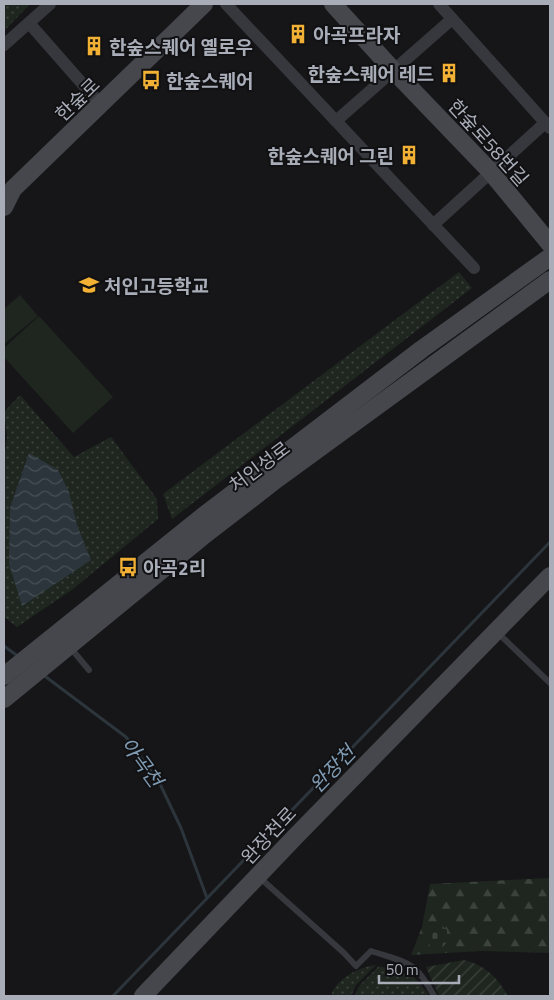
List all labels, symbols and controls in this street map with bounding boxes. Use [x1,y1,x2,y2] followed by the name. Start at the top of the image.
[313,20,401,49] place label: 아곡프라자
[287,23,309,45] building icon: 아곡프라자
[109,32,253,61] place label: 한숲스퀘어 옐로우
[83,35,105,57] building icon: 한숲스퀘어 옐로우
[307,59,434,88] place label: 한숲스퀘어 레드
[438,62,460,84] building icon: 한숲스퀘어 레드
[166,66,253,95] place label: 한숲스퀘어
[140,69,162,91] bus stop icon: 한숲스퀘어
[48,70,106,128] street label: 한숲로
[442,92,536,192] street label: 한숲로58번길
[267,141,394,170] place label: 한숲스퀘어 그린
[398,144,420,166] building icon: 한숲스퀘어 그린
[104,271,209,300] place label: 처인고등학교
[78,274,100,296] school or university icon: 처인고등학교
[222,433,296,499] street label: 처인성로
[143,553,206,582] place label: 아곡2리
[117,556,139,578] bus stop icon: 아곡2리
[113,731,172,796] water label: 아곡천
[302,737,364,800] water label: 완장천
[234,800,302,870] street label: 완장천로
[379,952,459,984] scale bar
[386,958,419,981] text: 50 m

